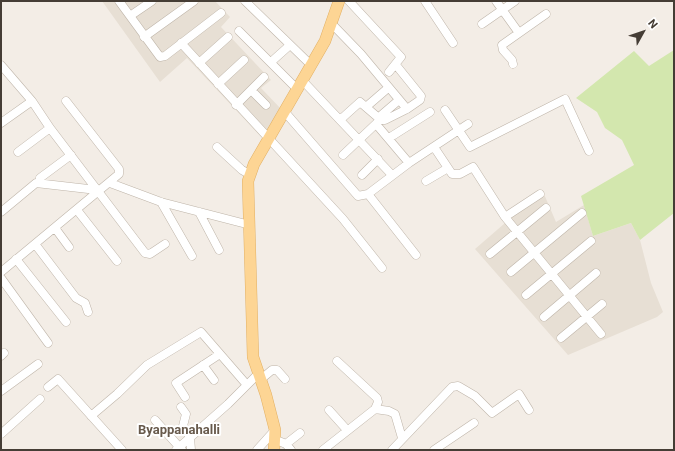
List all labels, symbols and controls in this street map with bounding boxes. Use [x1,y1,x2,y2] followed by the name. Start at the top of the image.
[623,12,663,52] north arrow
[645,17,660,31] text: N
[138,423,220,439] district label: Byappanahalli

